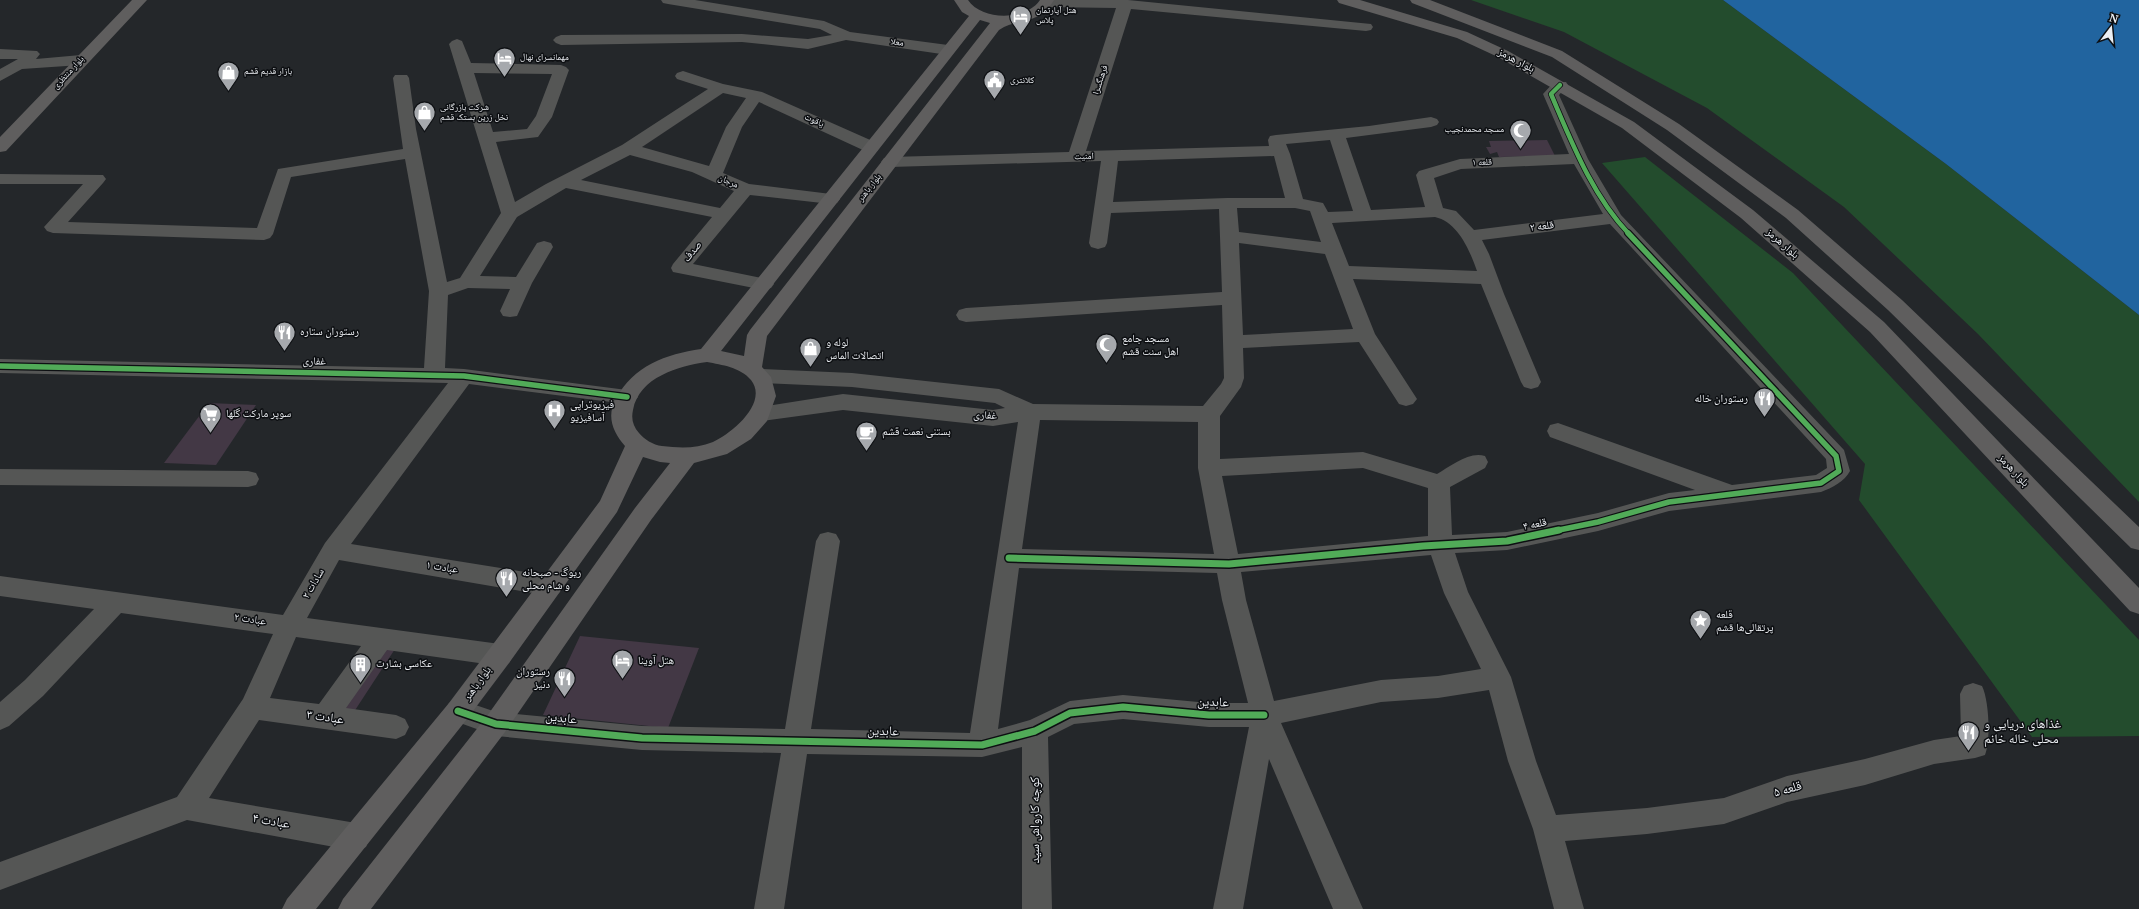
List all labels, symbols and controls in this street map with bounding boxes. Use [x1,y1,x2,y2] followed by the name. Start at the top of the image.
[1008,3,1034,36] hotel icon: هتل آپارتمان پلاس
[1036,3,1077,29] place label: هتل آپارتمان پلاس
[2091,8,2131,48] north arrow
[2107,10,2120,30] text: N
[889,34,905,52] street label: معلا
[1493,43,1538,79] street label: بلوار هرمز
[491,45,517,78] hotel icon: مهمانسرای نهال
[520,50,569,66] place label: مهمانسرای نهال
[49,52,89,94] street label: بلوار منتظری
[216,59,242,92] shop icon: بازار قدیم قشم
[1089,63,1113,97] street label: فرهنگسرا
[244,64,293,80] place label: بازار قدیم قشم
[981,68,1007,101] public building icon: کلانتری
[1010,73,1034,89] place label: کلانتری
[411,100,437,133] shop icon: شرکت بازرگانی نخل زرین بستک قشم
[440,100,509,126] place label: شرکت بازرگانی نخل زرین بستک قشم
[801,110,827,133] street label: یاقوت
[1507,117,1533,150] mosque icon: مسجد محمدنجیب
[1445,122,1504,138] place label: مسجد محمدنجیب
[1074,149,1094,165] street label: امنیت
[1472,155,1492,171] street label: قلعه ۱
[853,170,887,206] street label: بلوار باهنر
[715,171,741,193] street label: مرجان
[1529,216,1556,238] street label: قلعه ۲
[1760,223,1803,264] street label: بلوار هرمز
[678,237,708,267] street label: صدف
[272,319,298,352] restaurant icon: رستوران ستاره
[300,323,359,342] place label: رستوران ستاره
[1122,330,1179,362] place label: مسجد جامع اهل سنت قشم
[1093,332,1119,365] mosque icon: مسجد جامع اهل سنت قشم
[826,334,884,366] place label: لوله و اتصالات الماس
[798,336,824,369] shop icon: لوله و اتصالات الماس
[302,352,326,372] street label: غفاری
[1751,386,1777,419] restaurant icon: رستوران خاله
[1695,390,1748,409] place label: رستوران خاله
[570,396,614,428] place label: فیزیوتراپی آسافیزیو
[542,398,568,431] hospital icon: فیزیوتراپی آسافیزیو
[198,401,224,434] supermarket icon: سوپر مارکت گلها
[226,405,291,424] place label: سوپر مارکت گلها
[973,406,998,426] street label: غفاری
[853,419,879,452] cafe icon: بستنی نعمت قشم
[882,423,951,442] place label: بستنی نعمت قشم
[1992,449,2033,492] street label: بلوار هرمز
[1521,513,1549,537] street label: قلعه ۴
[425,556,460,580] street label: عبادت ۱
[522,564,581,596] place label: ریوگ - صبحانه و شام محلی
[298,565,330,603] street label: سادات ۲
[494,566,520,599] restaurant icon: ریوگ - صبحانه و شام محلی
[1716,606,1774,638] place label: قلعه پرتقالی‌ها قشم
[233,608,268,632] street label: عبادت ۲
[1688,608,1714,641] place icon: قلعه پرتقالی‌ها قشم
[609,648,635,681] hotel icon: هتل آوینا
[347,651,373,684] building icon: عکاسی بشارت
[638,652,674,671] place label: هتل آوینا
[376,655,433,674] place label: عکاسی بشارت
[458,663,497,706] street label: بلوار باهنر
[516,663,550,695] place label: رستوران دنیز
[552,665,578,698] restaurant icon: رستوران دنیز
[1197,691,1230,715] street label: عابدین
[305,704,346,732] street label: عبادت ۳
[544,706,578,732] street label: عابدین
[1984,714,2062,751] place label: غذاهای دریایی و محلی خاله‌ خانم
[1955,719,1981,752] restaurant icon: غذاهای دریایی و محلی خاله‌ خانم
[867,721,899,743] street label: عابدین
[1771,775,1805,805] street label: قلعه ۵
[1025,776,1047,863] street label: کوچه کارواش سید
[250,808,292,836] street label: عبادت ۴

